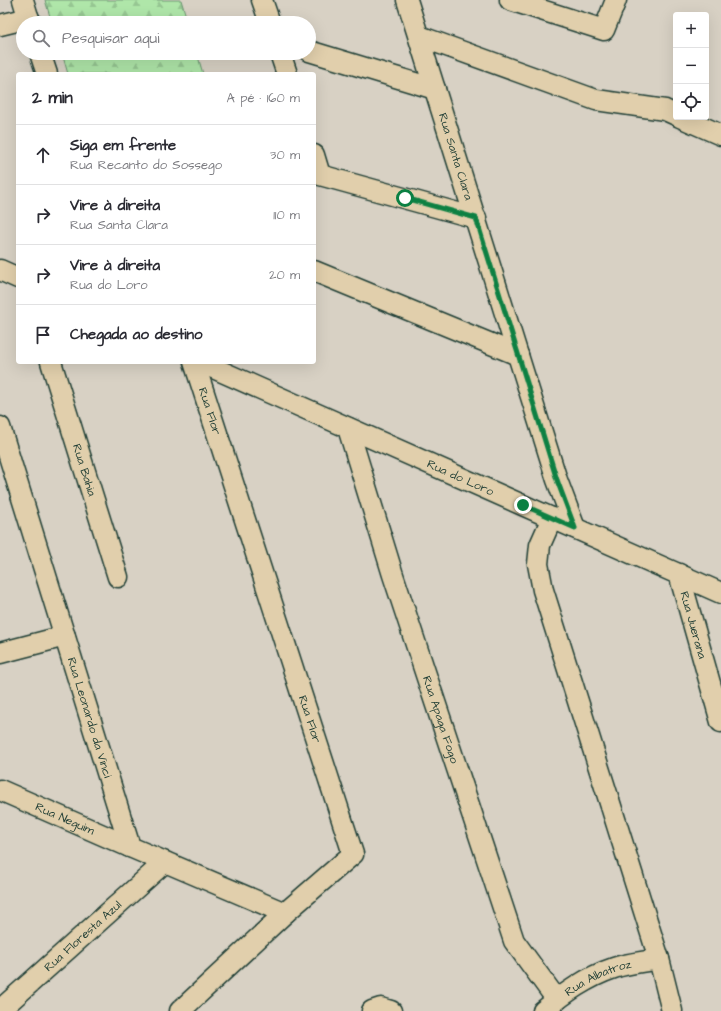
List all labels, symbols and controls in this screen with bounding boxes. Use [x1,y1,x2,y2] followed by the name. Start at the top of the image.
[673,12,709,120] map controls
[673,12,709,48] button: +
[16,16,316,60] search box
[30,27,52,49] icon: search
[62,28,159,49] text: Pesquisar aqui
[673,48,709,84] button: −
[673,84,709,120] button: locate
[32,86,73,110] text: 2 min
[227,89,300,107] text: A pé · 160 m
[434,111,477,202] street label: Rua Santa Clara
[70,135,176,156] text: Siga em frente
[32,144,54,166] icon: ahead
[270,146,300,164] text: 30 m
[70,156,222,174] text: Rua Recanto do Sossego
[396,189,414,207] route start
[70,195,160,216] text: Vire à direita
[32,204,54,226] icon: right
[273,206,300,224] text: 110 m
[70,216,168,234] text: Rua Santa Clara
[70,255,160,276] text: Vire à direita
[32,264,54,286] icon: right
[269,266,300,284] text: 20 m
[70,276,148,294] text: Rua do Loro
[32,324,54,346] icon: arrive
[70,324,203,345] text: Chegada ao destino
[194,385,225,438] street label: Rua Flor
[68,442,100,498] street label: Rua Bahia
[424,456,497,500] street label: Rua do Loro
[514,496,532,514] route end
[675,589,711,661] street label: Rua Juerana
[63,655,116,780] street label: Rua Leonardo da Vinci
[418,674,463,766] street label: Rua Apaga Fogo
[294,693,325,746] street label: Rua Flor
[33,799,98,840] street label: Rua Neguim
[40,897,126,976] street label: Rua Floresta Azul
[561,956,633,1001] street label: Rua Albatroz

